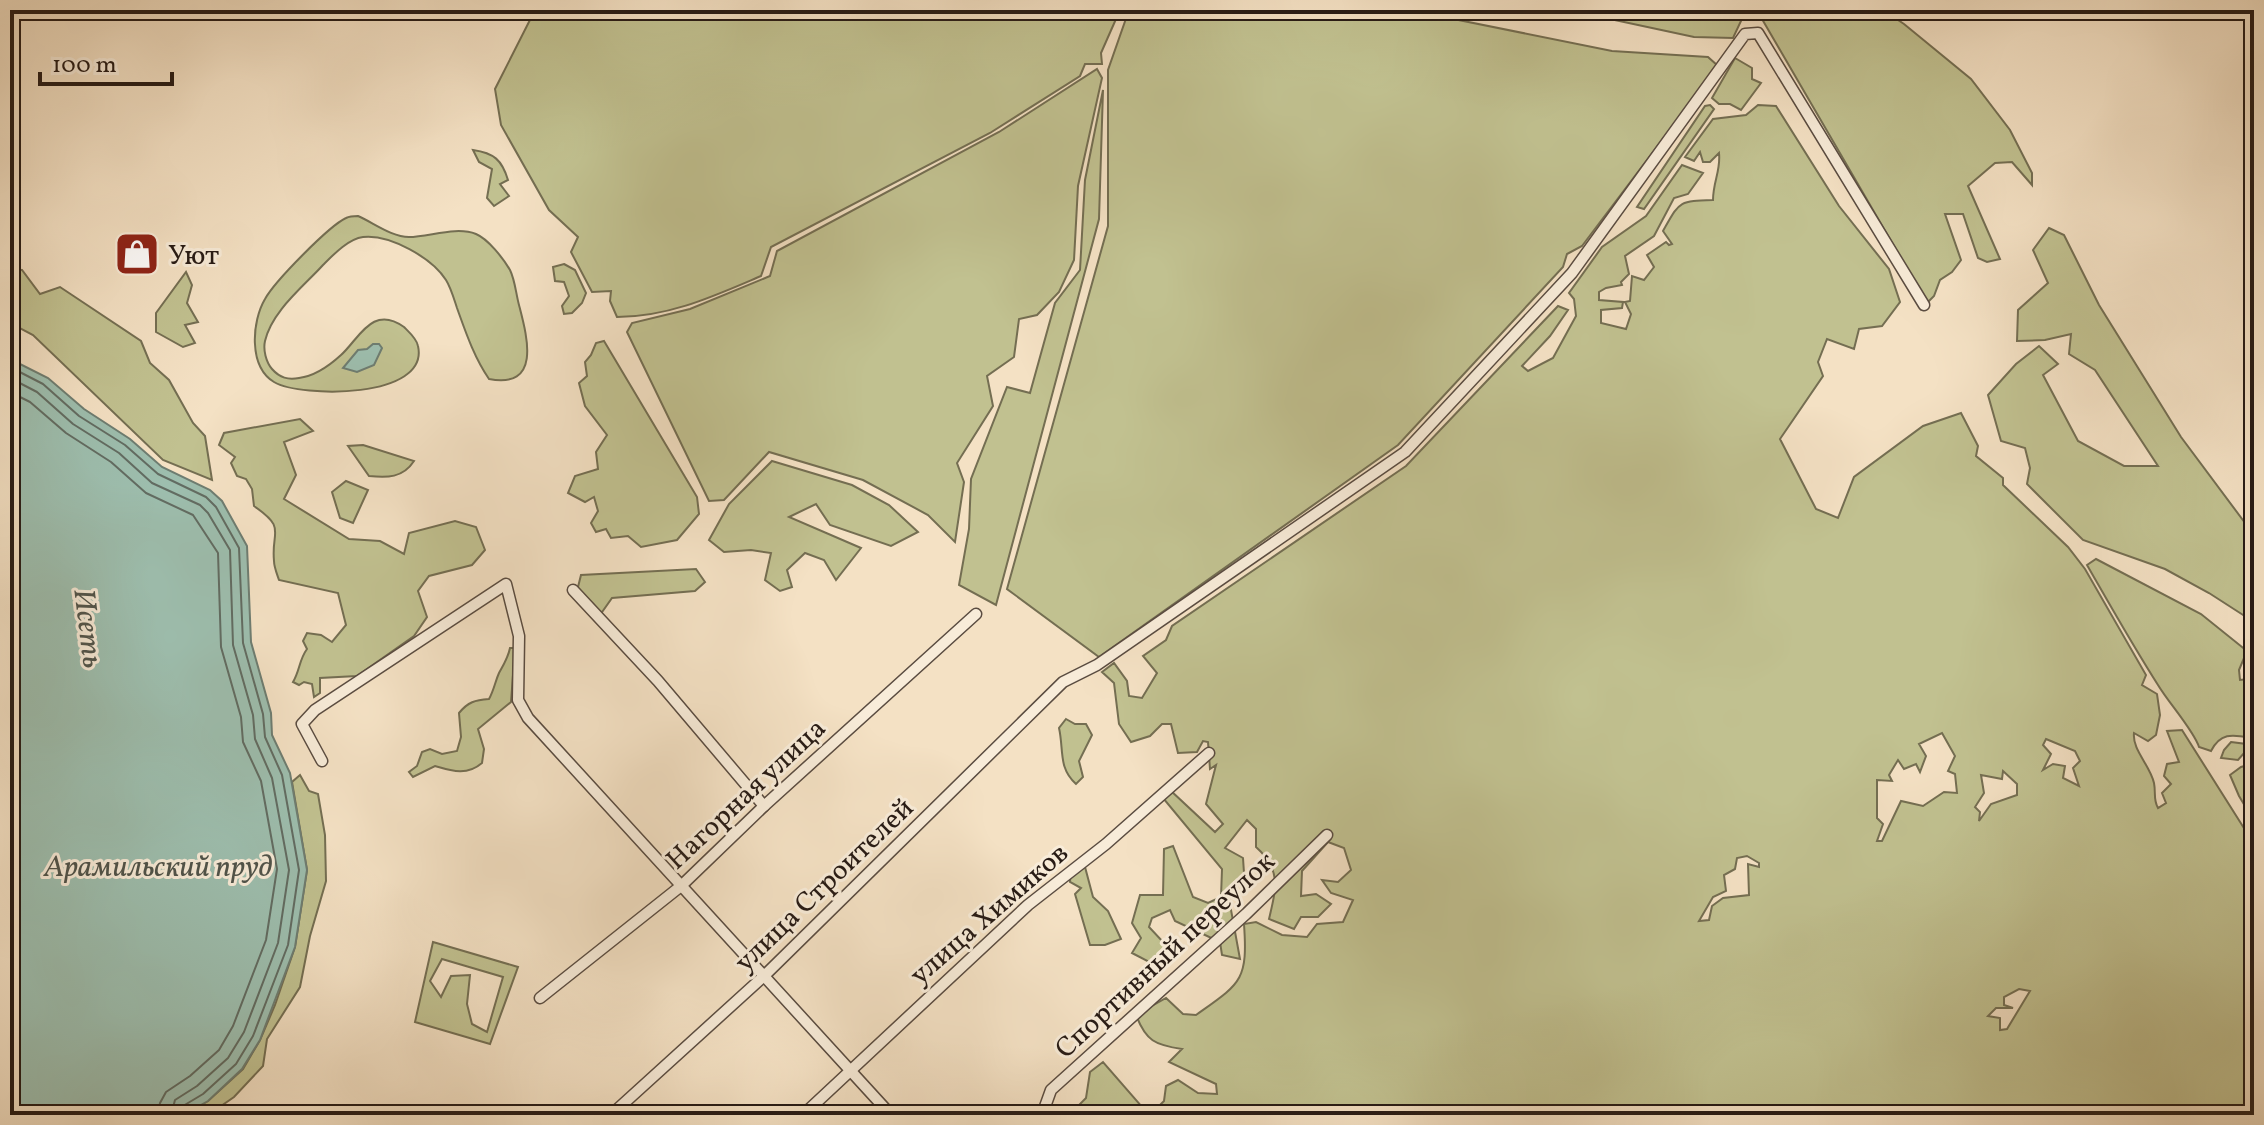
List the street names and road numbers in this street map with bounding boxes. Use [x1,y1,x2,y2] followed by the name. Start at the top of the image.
[658,710,835,879] street label: Нагорная улица
[726,790,923,982] street label: улица Строителей
[902,835,1078,995] street label: улица Химиков
[1047,843,1284,1068] street label: Спортивный переулок

